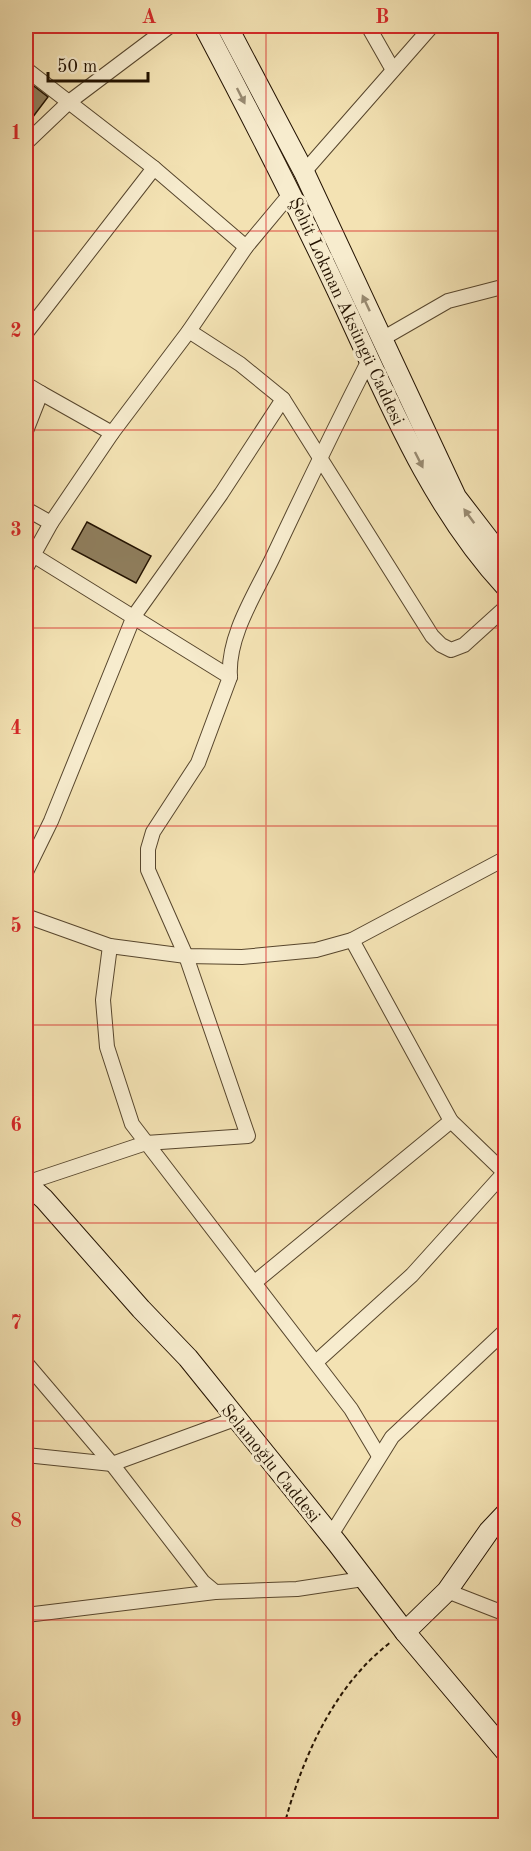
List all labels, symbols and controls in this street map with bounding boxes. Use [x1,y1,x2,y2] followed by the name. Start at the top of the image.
[141,8,157,28] text: A
[375,8,389,28] text: B
[48,45,148,83] scale bar
[57,58,97,76] text: 50 m
[236,88,246,105] one-way arrow
[10,124,22,144] text: 1
[285,195,407,428] street label: Şehit Lokman Aksüngü Caddesi
[361,295,370,312] one-way arrow
[10,322,22,342] text: 2
[414,451,424,468] one-way arrow
[464,508,476,523] one-way arrow
[10,521,22,541] text: 3
[10,719,22,739] text: 4
[10,916,22,937] text: 5
[10,1116,22,1136] text: 6
[10,1314,22,1334] text: 7
[217,1401,323,1526] street label: Selamoğlu Caddesi
[10,1512,22,1532] text: 8
[10,1711,22,1731] text: 9

